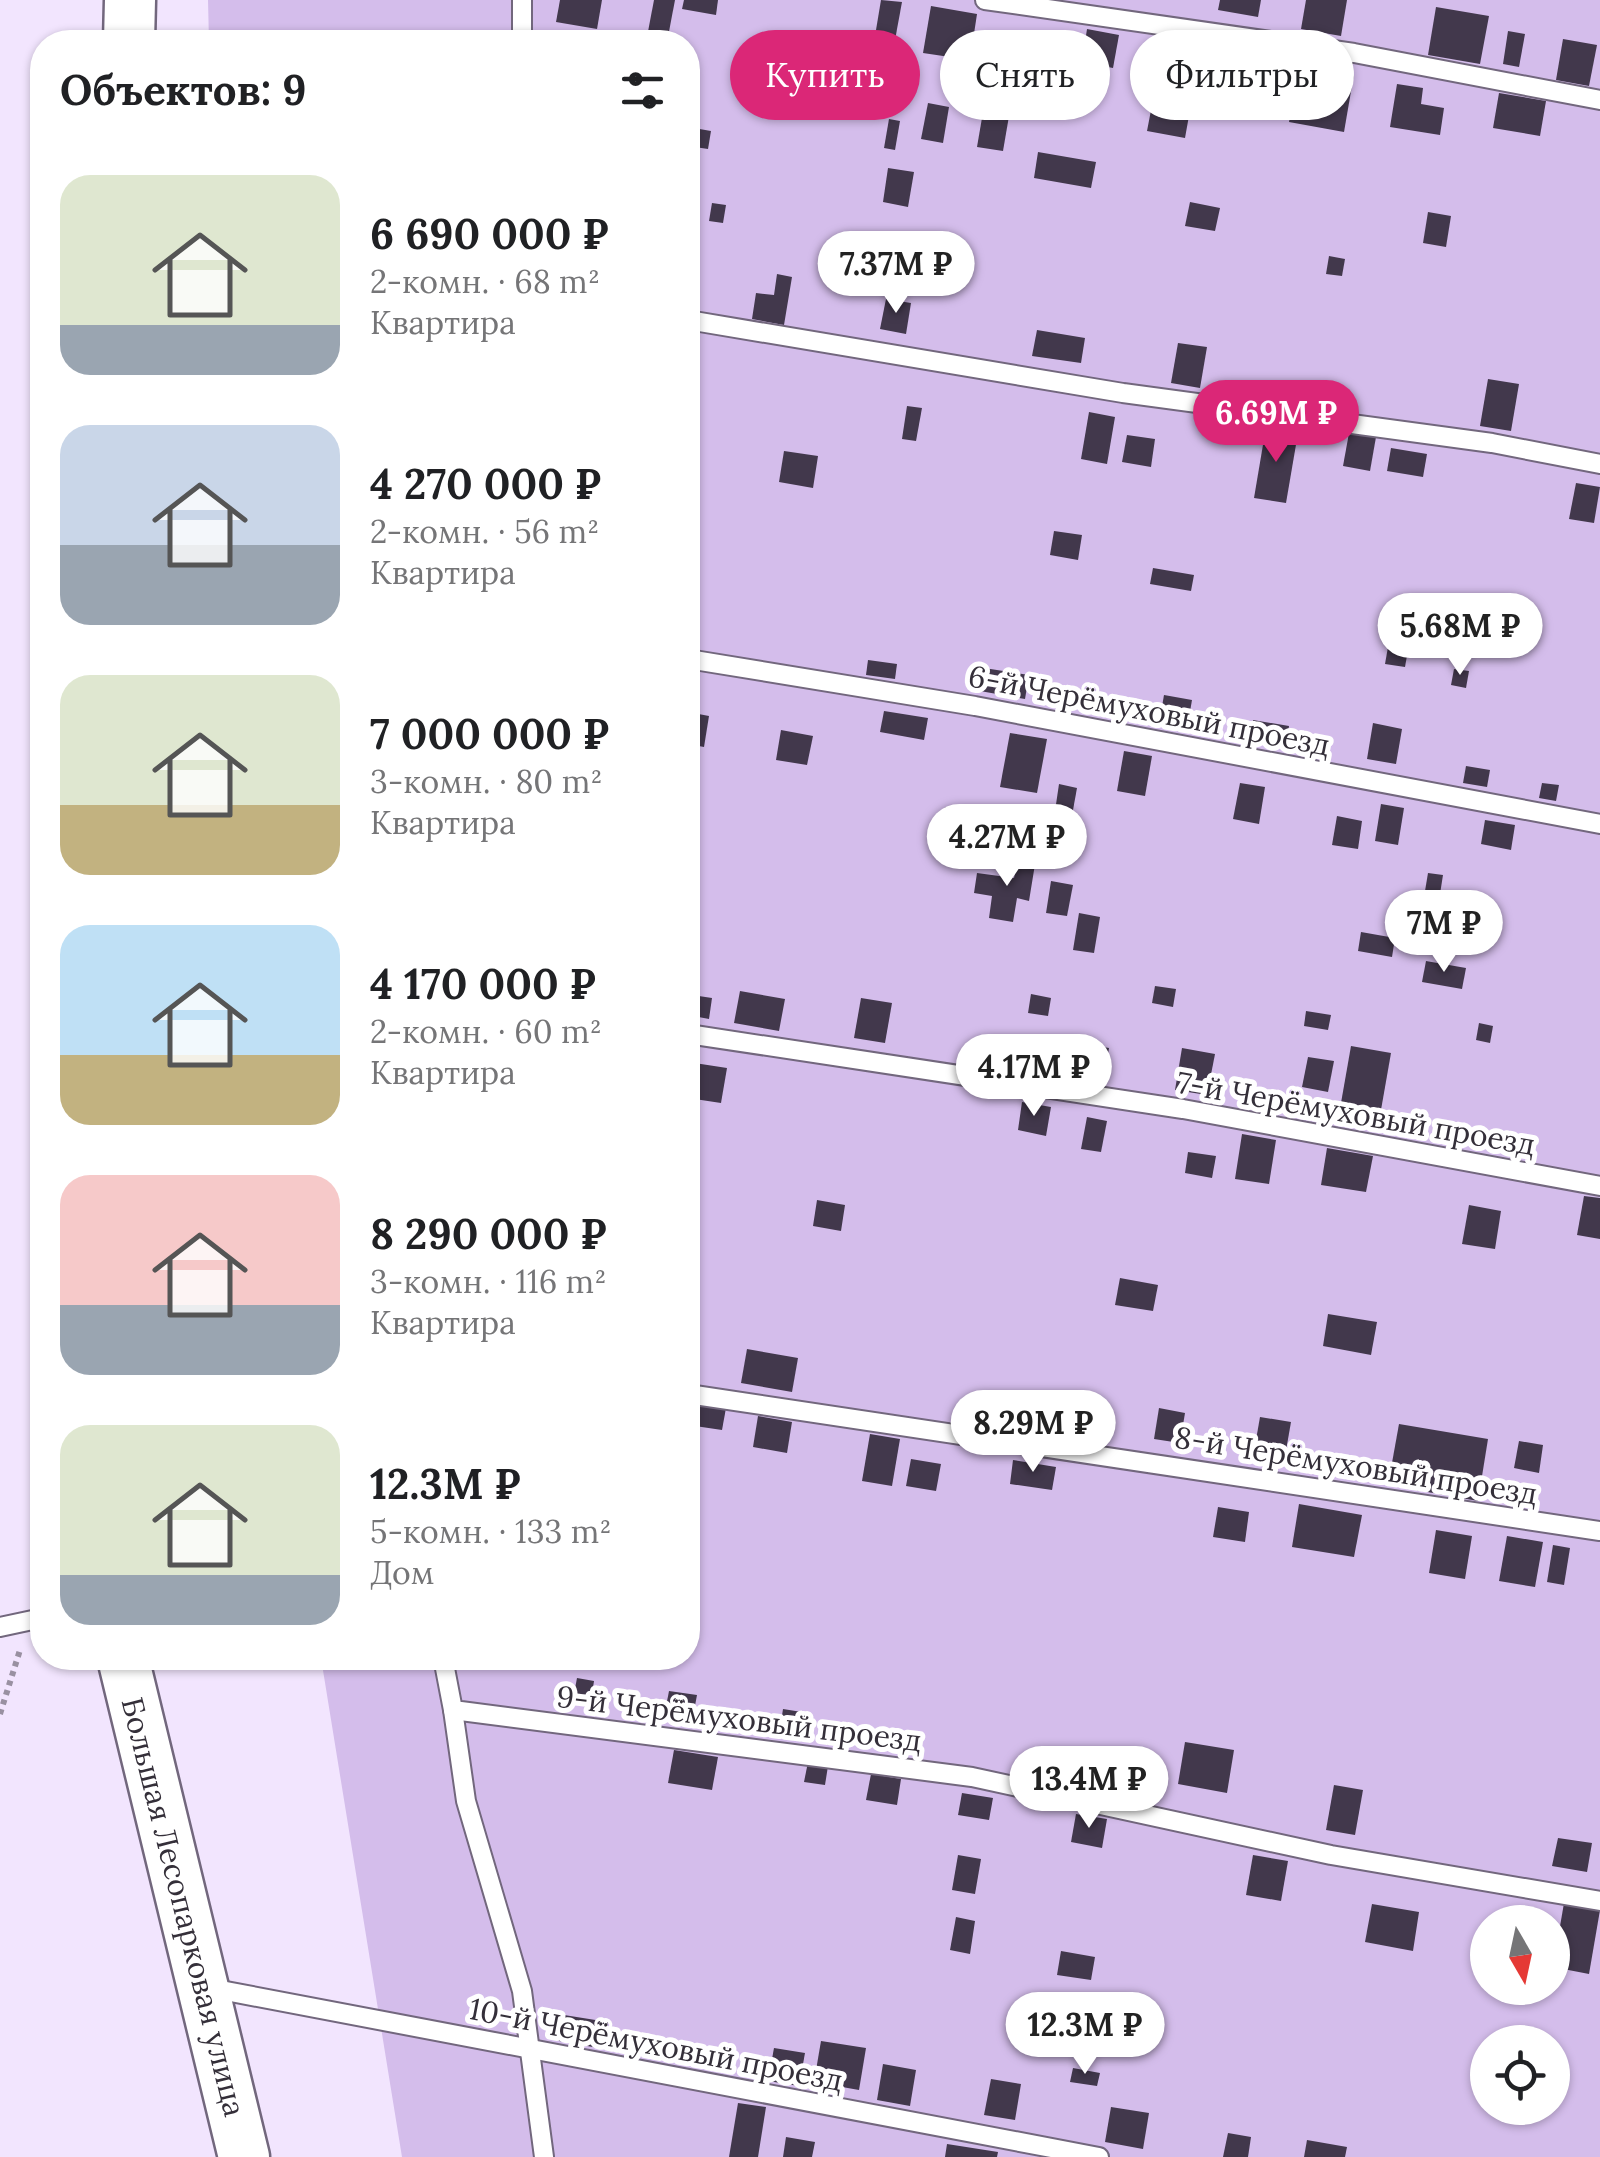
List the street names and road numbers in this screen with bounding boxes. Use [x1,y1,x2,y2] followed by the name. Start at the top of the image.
[965,656,1333,765] street label: 6-й Черёмуховый проезд
[1174,1063,1538,1164] street label: 7-й Черёмуховый проезд
[1172,1418,1540,1513] street label: 8-й Черёмуховый проезд
[554,1677,924,1760] street label: 9-й Черёмуховый проезд
[112,1693,254,2120] street label: Большая Лесопарковая улица
[466,1989,846,2100] street label: 10-й Черёмуховый проезд

